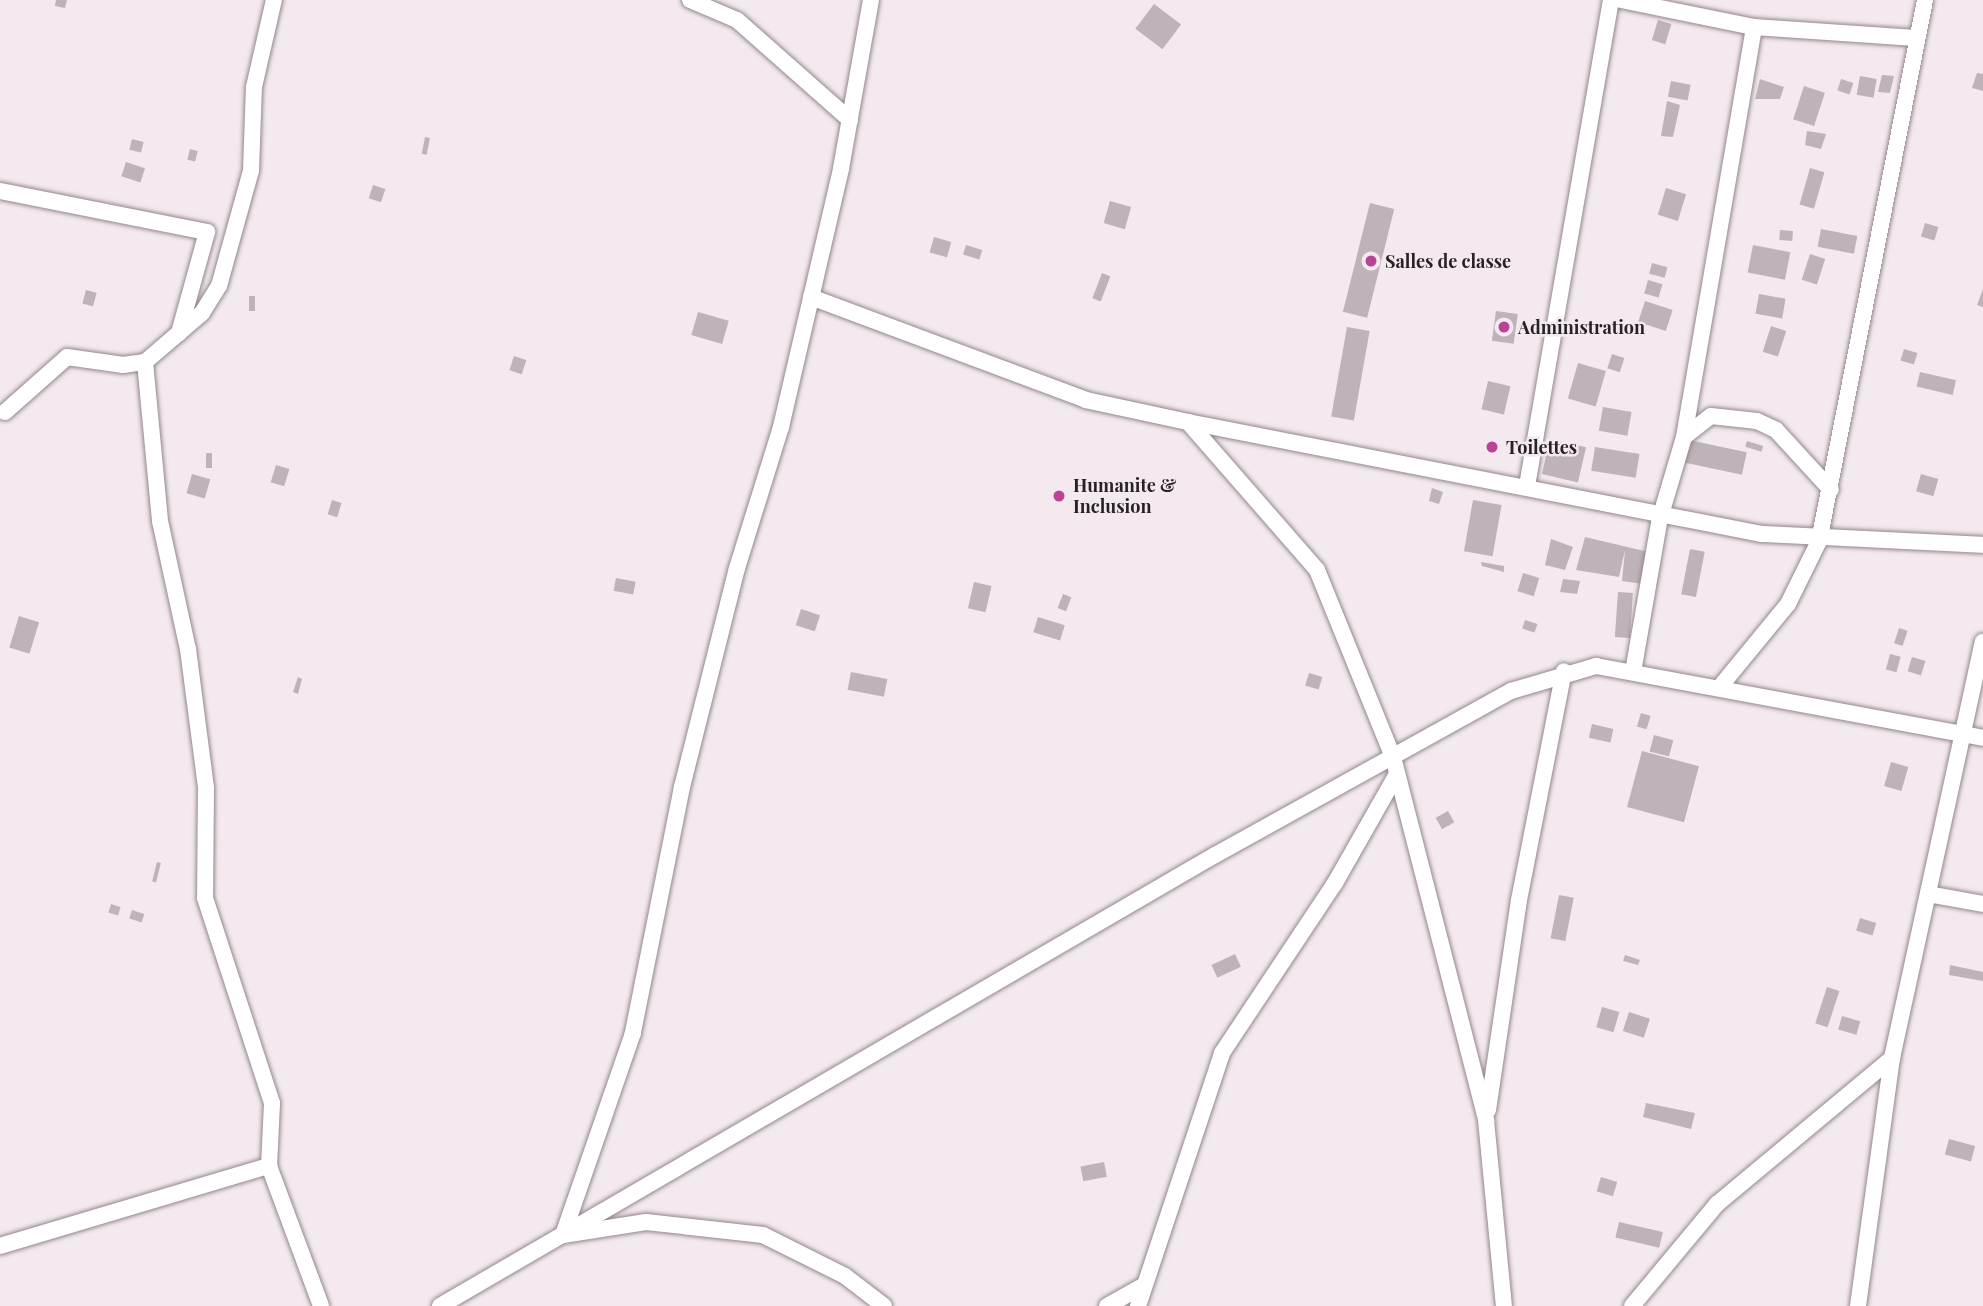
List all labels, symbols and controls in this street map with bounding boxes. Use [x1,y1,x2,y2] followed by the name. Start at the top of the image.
[1385,250,1511,272] place label: Salles de classe
[1363,253,1379,269] marker: Salles de classe
[1518,316,1645,338] place label: Administration
[1496,319,1512,335] marker: Administration
[1506,436,1577,458] place label: Toilettes
[1484,439,1500,455] marker: Toilettes
[1073,475,1176,518] place label: Humanite & Inclusion
[1051,488,1067,504] marker: Humanite & Inclusion

